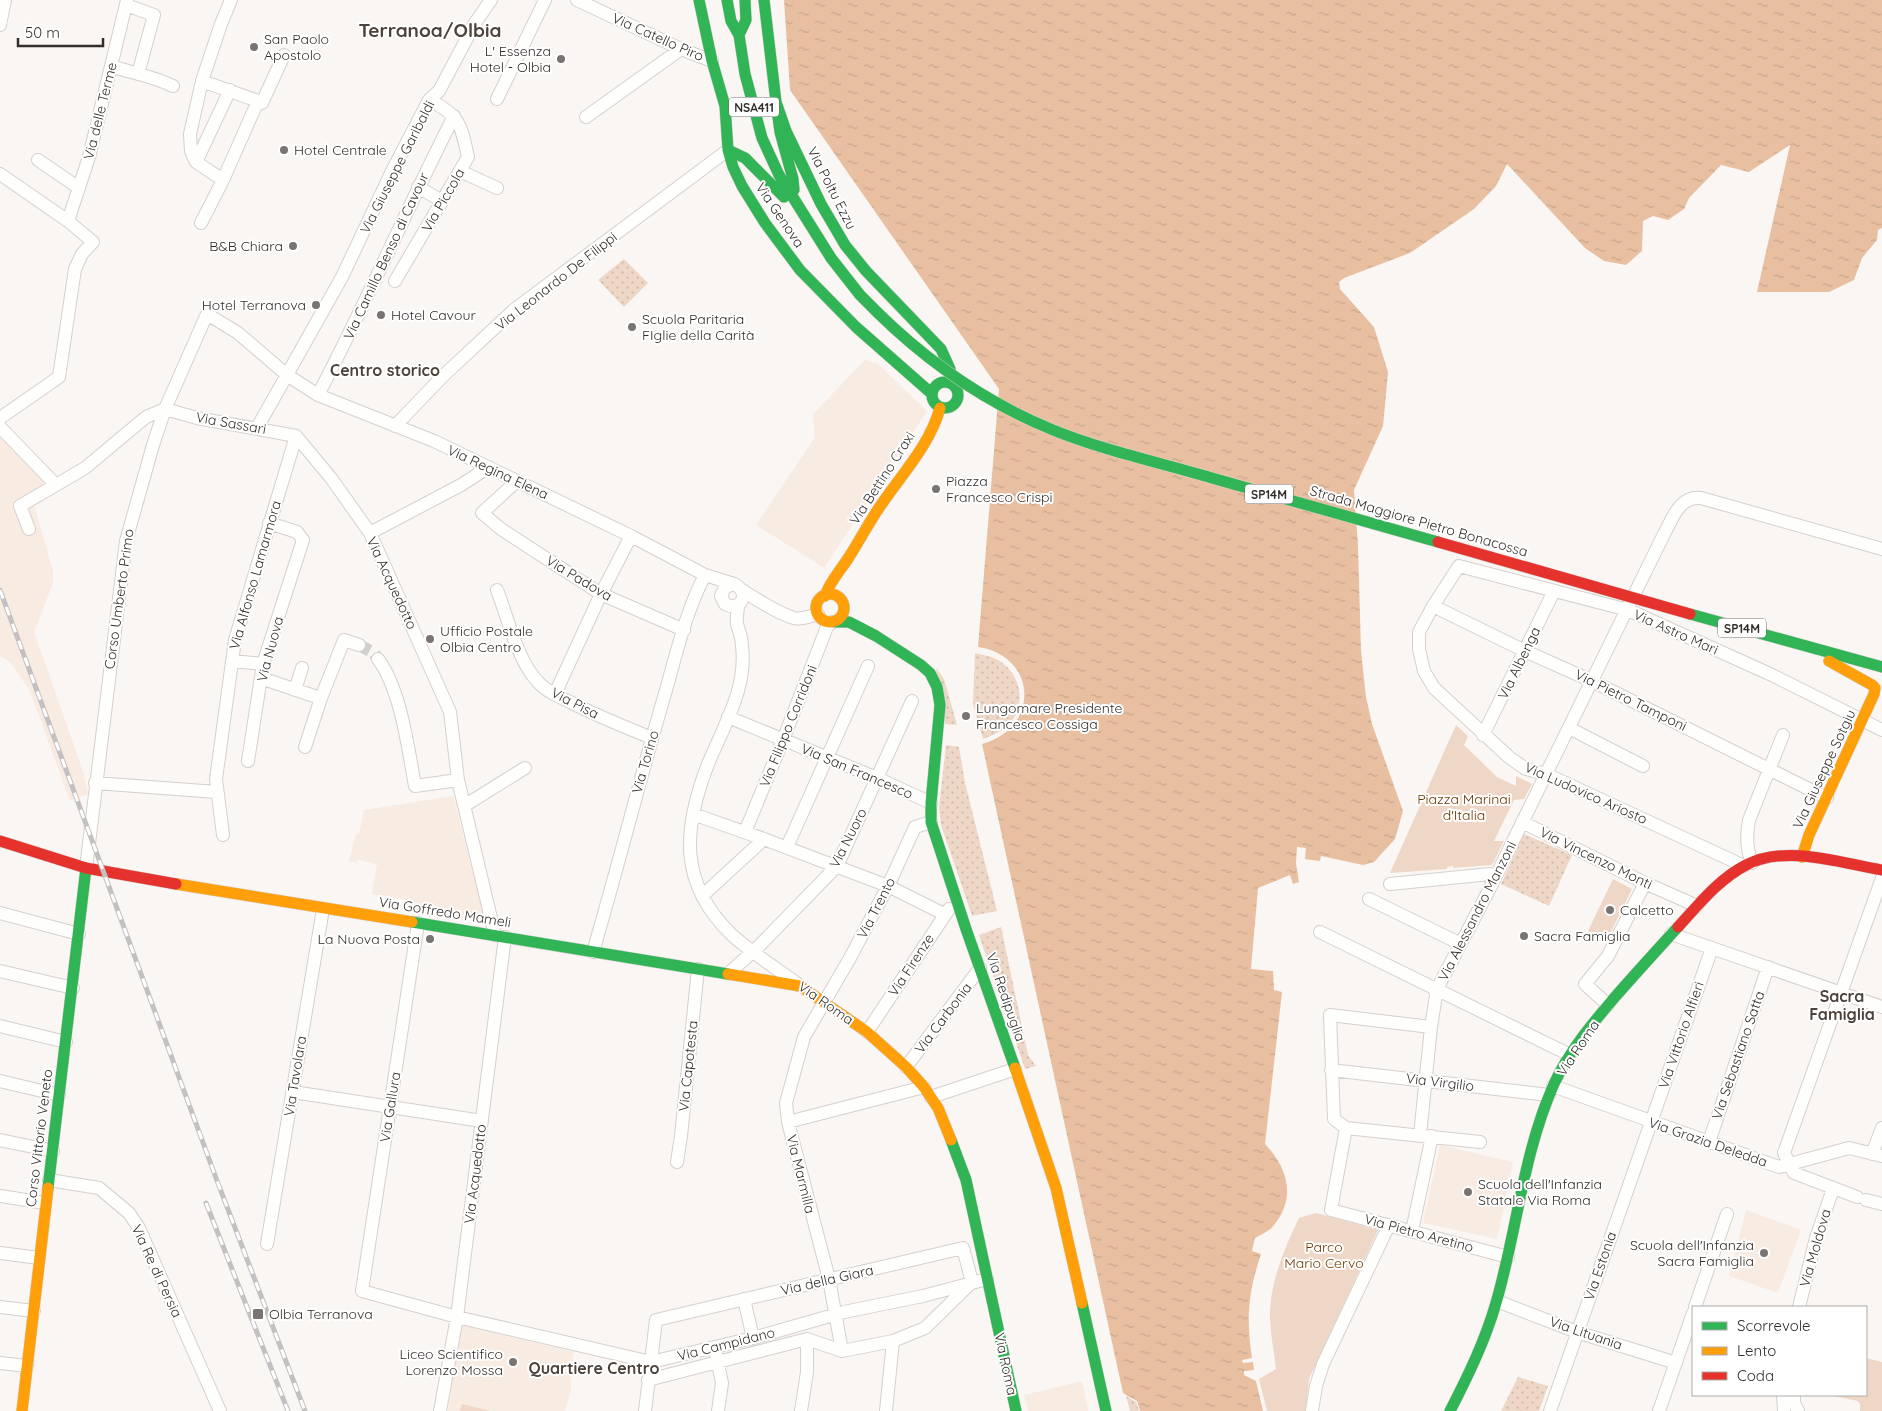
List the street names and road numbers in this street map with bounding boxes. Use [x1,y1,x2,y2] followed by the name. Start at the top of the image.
[609,9,707,65] street label: Via Catello Piro
[79,60,121,162] street label: Via delle Terme
[356,98,438,236] street label: Via Giuseppe Garibaldi
[729,98,779,116] road number: NSA411
[803,144,861,232] street label: Via Poltu Ezzu
[418,165,468,235] street label: Via Piccola
[339,169,433,342] street label: Via Camillo Benso di Cavour
[752,179,808,251] street label: Via Genova
[491,228,621,334] street label: Via Leonardo De Filippi
[194,408,268,438] street label: Via Sassari
[845,428,919,528] street label: Via Bettino Craxi
[445,441,551,503] street label: Via Regina Elena
[1308,481,1530,561] street label: Strada Maggiore Pietro Bonacossa
[1245,484,1293,504] road number: SP14M
[225,498,285,652] street label: Via Alfonso Lamarmora
[100,528,138,670] street label: Corso Umberto Primo
[363,534,421,632] street label: Via Acquedotto
[543,551,615,605] street label: Via Padova
[1631,605,1721,659] street label: Via Astro Mari
[253,614,287,684] street label: Via Nuova
[1718,618,1766,638] road number: SP14M
[1494,624,1544,702] street label: Via Albenga
[755,662,821,790] street label: Via Filippo Corridoni
[1572,665,1690,735] street label: Via Pietro Tamponi
[548,683,602,723] street label: Via Pisa
[1789,707,1859,831] street label: Via Giuseppe Sotgiu
[627,728,663,796] street label: Via Torino
[798,739,916,803] street label: Via San Francesco
[1522,758,1650,828] street label: Via Ludovico Ariosto
[825,805,871,871] street label: Via Nuoro
[1537,823,1655,893] street label: Via Vincenzo Monti
[1434,838,1520,984] street label: Via Alessandro Manzoni
[853,874,899,942] street label: Via Trento
[378,893,512,931] street label: Via Goffredo Mameli
[884,930,938,1000] street label: Via Firenze
[982,950,1030,1044] street label: Via Redipuglia
[795,977,857,1029] street label: Via Roma
[910,979,976,1057] street label: Via Carbonia
[1654,979,1708,1091] street label: Via Vittorio Alfieri
[1708,988,1768,1122] street label: Via Sebastiano Satta
[1553,1017,1603,1079] street label: Via Roma
[674,1020,702,1112] street label: Via Capotesta
[280,1034,310,1118] street label: Via Tavolara
[22,1068,56,1208] street label: Corso Vittorio Veneto
[1405,1069,1475,1095] street label: Via Virgilio
[376,1070,404,1144] street label: Via Gallura
[1646,1113,1770,1171] street label: Via Grazia Deledda
[460,1123,490,1225] street label: Via Acquedotto
[782,1133,820,1215] street label: Via Marmilla
[1795,1207,1835,1289] street label: Via Moldova
[1362,1210,1476,1256] street label: Via Pietro Aretino
[128,1222,186,1320] street label: Via Re di Persia
[1580,1229,1620,1303] street label: Via Estonia
[779,1261,875,1299] street label: Via della Giara
[1547,1312,1625,1354] street label: Via Lituania
[675,1323,777,1365] street label: Via Campidano
[991,1331,1021,1397] street label: Via Roma

